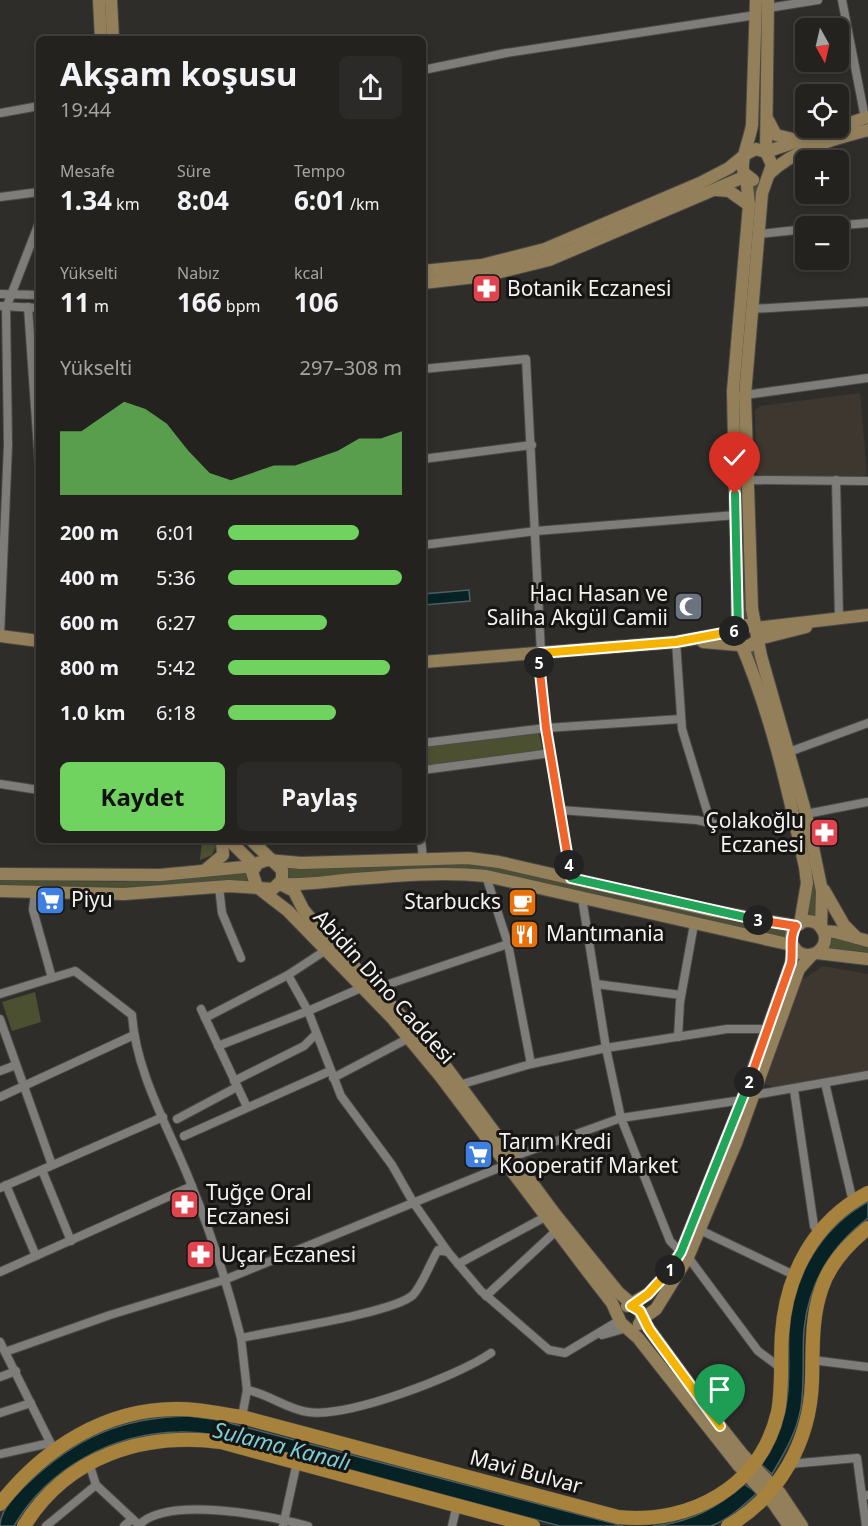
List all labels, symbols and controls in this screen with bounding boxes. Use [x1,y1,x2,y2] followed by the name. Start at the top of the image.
[795,18,849,72] north arrow
[795,18,849,270] map controls
[60,51,298,96] text: Akşam koşusu
[339,56,402,119] button: share
[795,84,849,138] button: locate
[60,96,111,123] text: 19:44
[795,150,849,204] button: +
[60,160,115,182] text: Mesafe
[177,160,211,182] text: Süre
[294,160,345,182] text: Tempo
[60,182,112,218] text: 1.34
[177,182,229,218] text: 8:04
[294,182,346,218] text: 6:01
[112,193,140,215] text: km
[346,193,380,215] text: /km
[795,216,849,270] button: −
[60,262,118,284] text: Yükselti
[177,262,220,284] text: Nabız
[294,262,323,284] text: kcal
[470,273,502,305] pharmacy icon: Botanik Eczanesi
[507,274,672,302] place label: Botanik Eczanesi
[60,284,90,320] text: 11
[177,284,222,320] text: 166
[294,284,339,320] text: 106
[90,295,109,317] text: m
[222,295,260,317] text: bpm
[60,354,132,381] text: Yükselti
[299,354,402,381] text: 297–308 m
[709,432,760,494] pin
[718,441,751,474] icon: check
[60,519,119,546] text: 200 m
[156,519,196,546] text: 6:01
[60,564,119,591] text: 400 m
[156,564,196,591] text: 5:36
[487,579,668,631] place label: Hacı Hasan ve Saliha Akgül Camii
[673,590,705,622] mosque icon: Hacı Hasan ve Saliha Akgül Camii
[60,609,119,636] text: 600 m
[156,609,196,636] text: 6:27
[719,616,749,646] pin: 6
[729,620,739,642] text: 6
[524,648,554,678] pin: 5
[534,652,544,674] text: 5
[60,654,119,681] text: 800 m
[156,654,196,681] text: 5:42
[60,699,126,726] text: 1.0 km
[156,699,196,726] text: 6:18
[60,762,225,831] button: Kaydet
[237,762,402,831] button: Paylaş
[706,806,804,858] place label: Çolakoğlu Eczanesi
[809,817,841,849] pharmacy icon: Çolakoğlu Eczanesi
[554,850,584,880] pin: 4
[564,854,574,876] text: 4
[34,884,66,916] supermarket icon: Piyu
[71,885,113,913] place label: Piyu
[506,886,538,918] cafe icon: Starbucks
[404,887,501,915] place label: Starbucks
[308,903,462,1070] street label: Abidin Dino Caddesi
[743,905,773,935] pin: 3
[753,909,763,931] text: 3
[509,918,541,950] restaurant icon: Mantımania
[546,919,664,947] place label: Mantımania
[734,1067,764,1097] pin: 2
[744,1071,754,1093] text: 2
[499,1127,678,1179] place label: Tarım Kredi Kooperatif Market
[462,1138,494,1170] supermarket icon: Tarım Kredi Kooperatif Market
[206,1178,312,1230] place label: Tuğçe Oral Eczanesi
[169,1189,201,1221] pharmacy icon: Tuğçe Oral Eczanesi
[184,1239,216,1271] pharmacy icon: Uçar Eczanesi
[221,1240,356,1268] place label: Uçar Eczanesi
[655,1255,685,1285] pin: 1
[665,1259,675,1281] text: 1
[694,1364,745,1426] pin
[703,1373,736,1406] icon: arrive
[210,1413,355,1477] water label: Sulama Kanalı
[467,1443,586,1500] street label: Mavi Bulvar

